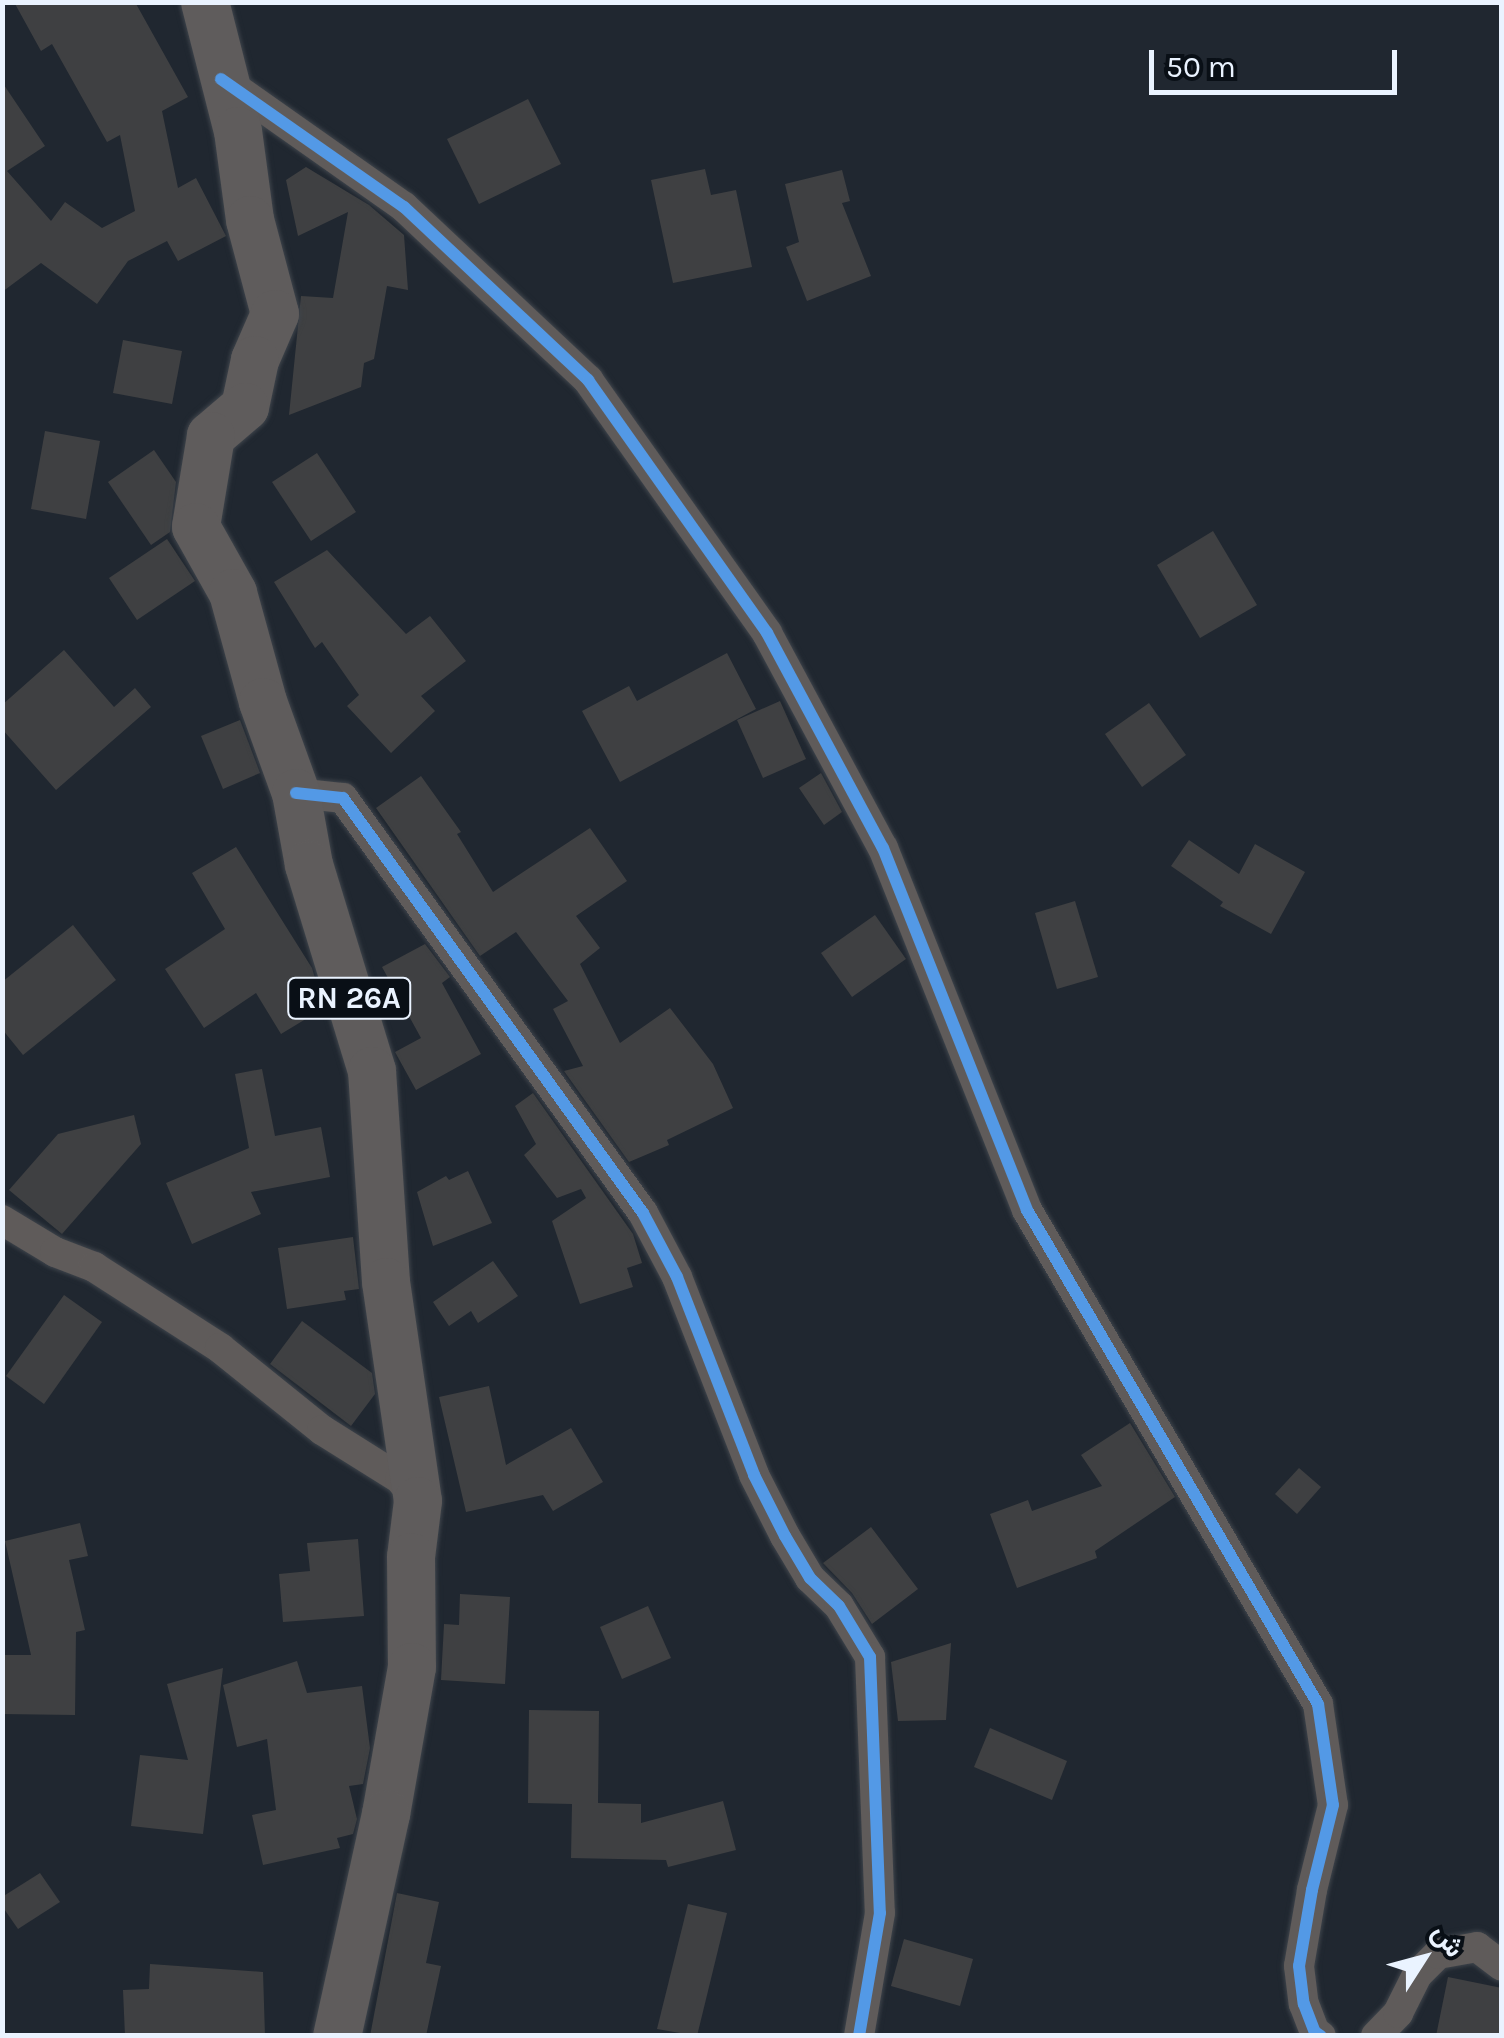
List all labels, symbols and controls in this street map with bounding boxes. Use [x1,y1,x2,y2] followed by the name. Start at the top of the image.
[1154,30,1402,92] scale bar
[1166,49,1236,85] text: 50 m
[286,973,412,1023] road number: RN 26A
[1374,1908,1474,2008] north arrow
[1425,1917,1472,1963] text: ش

